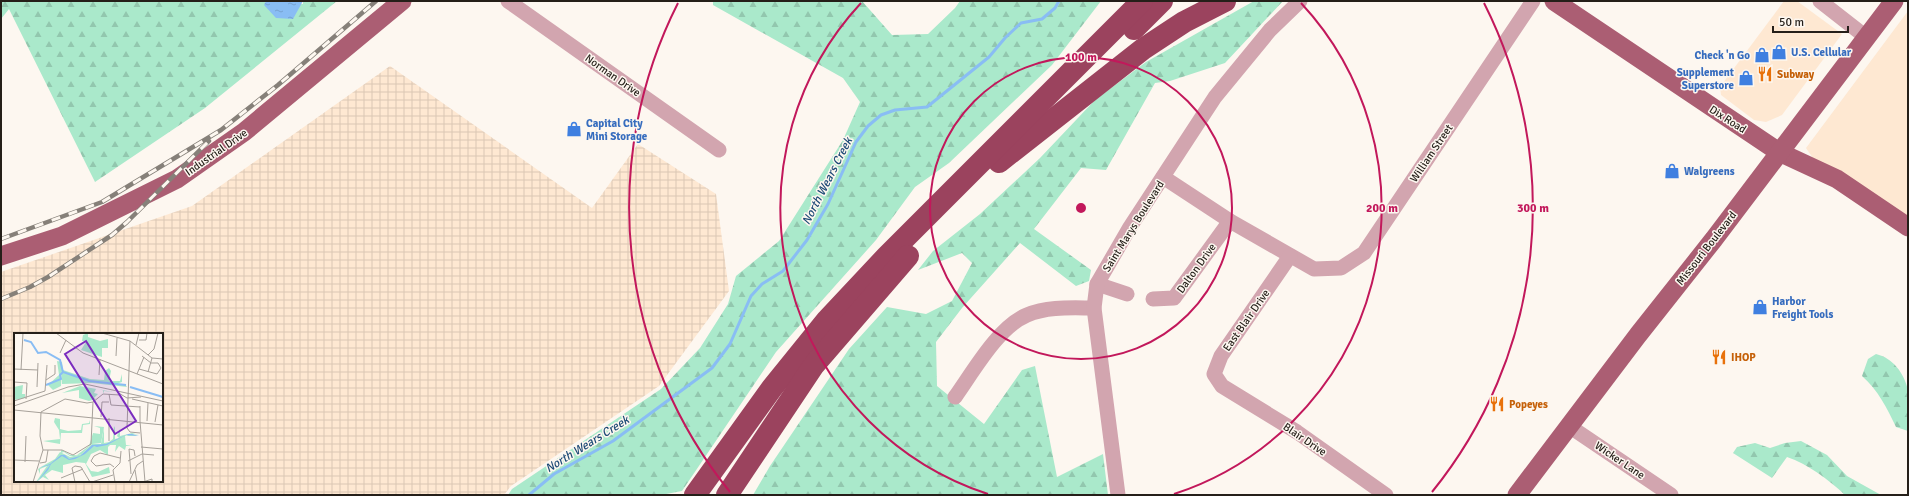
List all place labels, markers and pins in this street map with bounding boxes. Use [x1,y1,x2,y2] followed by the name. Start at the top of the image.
[1770,43,1788,61] shop icon: U.S. Cellular
[1753,46,1771,64] shop icon: Check 'n Go
[1791,46,1852,59] place label: U.S. Cellular
[1695,49,1750,62] place label: Check 'n Go
[1756,65,1774,83] restaurant icon: Subway
[1677,66,1735,92] place label: Supplement Superstore
[1777,68,1815,81] place label: Subway
[1737,69,1755,87] shop icon: Supplement Superstore
[586,117,648,143] place label: Capital City Mini Storage
[565,120,583,138] shop icon: Capital City Mini Storage
[1663,162,1681,180] shop icon: Walgreens
[1684,165,1735,178] place label: Walgreens
[1074,201,1088,215] centre of rings
[1772,295,1834,321] place label: Harbor Freight Tools
[1751,298,1769,316] shop icon: Harbor Freight Tools
[1710,348,1728,366] restaurant icon: IHOP
[1731,351,1756,364] place label: IHOP
[1488,395,1506,413] restaurant icon: Popeyes
[1509,398,1548,411] place label: Popeyes

